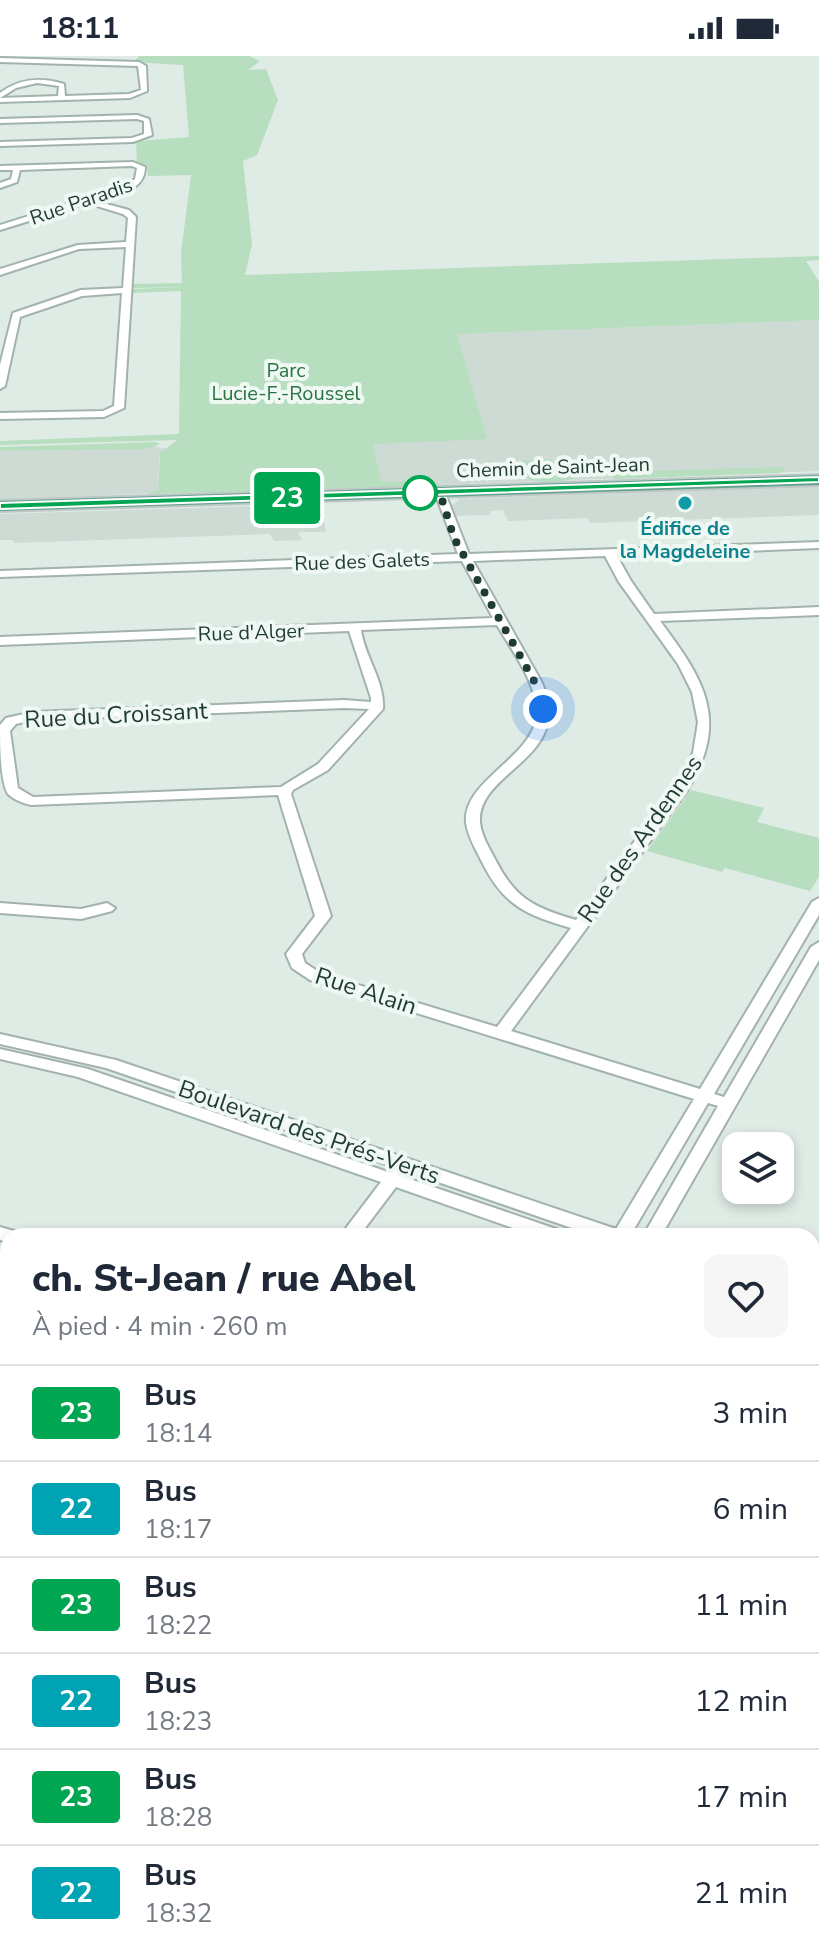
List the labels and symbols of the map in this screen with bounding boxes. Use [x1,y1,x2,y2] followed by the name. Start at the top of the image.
[26,171,136,232] street label: Rue Paradis
[211,357,361,407] park label: Parc Lucie-F.-Roussel
[456,451,650,484] street label: Chemin de Saint-Jean
[251,472,323,524] line badge: 23
[403,476,437,510] unlabelled marker
[676,494,694,512] marker: Édifice de la Magdeleine
[620,515,751,565] place label: Édifice de la Magdeleine
[294,546,430,577] street label: Rue des Galets
[197,617,305,648] street label: Rue d'Alger
[523,689,563,729] your location
[24,694,209,736] street label: Rue du Croissant
[570,749,710,929] street label: Rue des Ardennes
[311,960,421,1022] street label: Rue Alain
[174,1072,444,1192] street label: Boulevard des Prés-Verts

